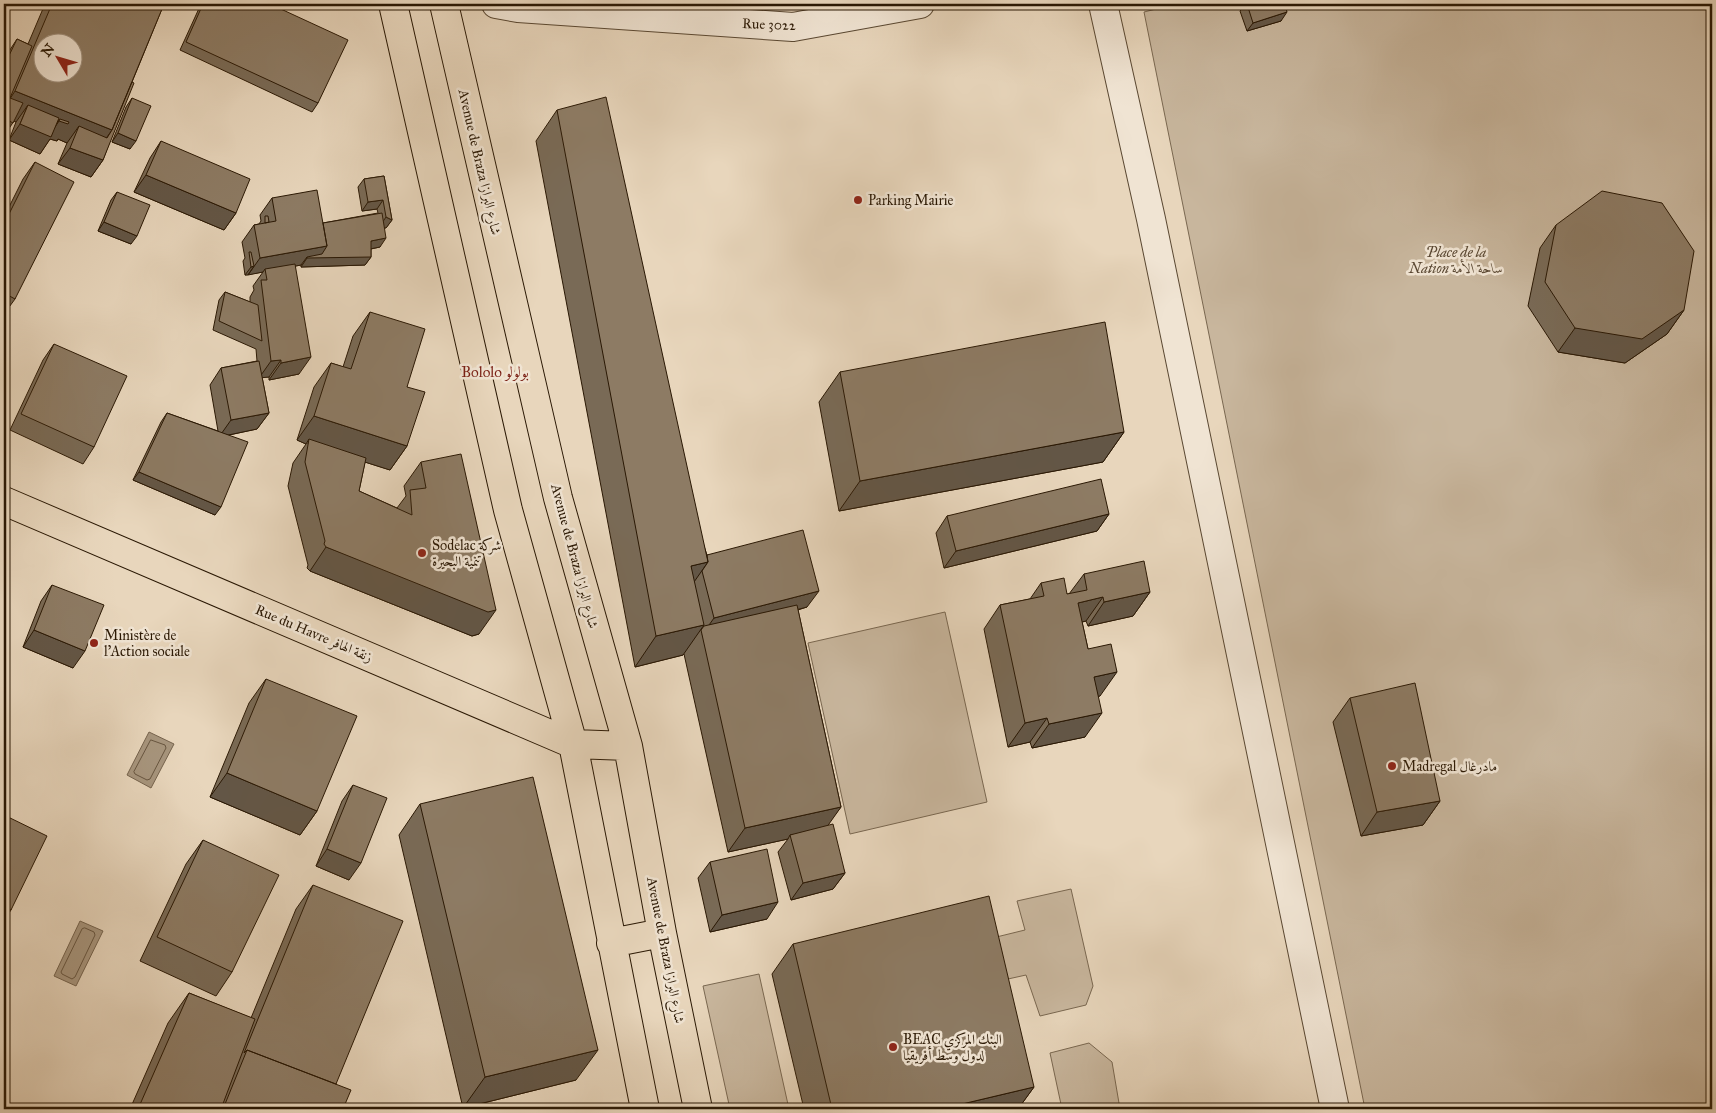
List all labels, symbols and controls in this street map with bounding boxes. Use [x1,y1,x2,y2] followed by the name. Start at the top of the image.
[742,15,796,34] street label: Rue 3022
[32,32,82,82] north arrow
[38,40,59,60] text: N
[451,87,505,237] street label: Avenue de Braza شارع البرازا
[868,192,954,209] place label: Parking Mairie
[852,194,864,206] marker: Parking Mairie
[1408,244,1503,277] park label: Place de la Nation ساحة الأمة
[461,363,529,381] district label: Bololo بولولو
[544,481,602,631] street label: Avenue de Braza شارع البرازا
[432,537,501,570] place label: Sodelac شركة تنمية البحيرة
[416,547,428,559] marker: Sodelac شركة تنمية البحيرة
[253,601,375,666] street label: Rue du Havre زنقة الهافر
[104,627,190,660] place label: Ministère de l'Action sociale
[88,637,100,649] marker: Ministère de l'Action sociale
[1402,758,1497,775] place label: Madregal مادرغال
[1386,760,1398,772] marker: Madregal مادرغال
[640,874,688,1025] street label: Avenue de Braza شارع البرازا
[903,1031,1002,1064] place label: BEAC البنك المركزي لدول وسط أفريقيا
[887,1041,899,1053] marker: BEAC البنك المركزي لدول وسط أفريقيا

